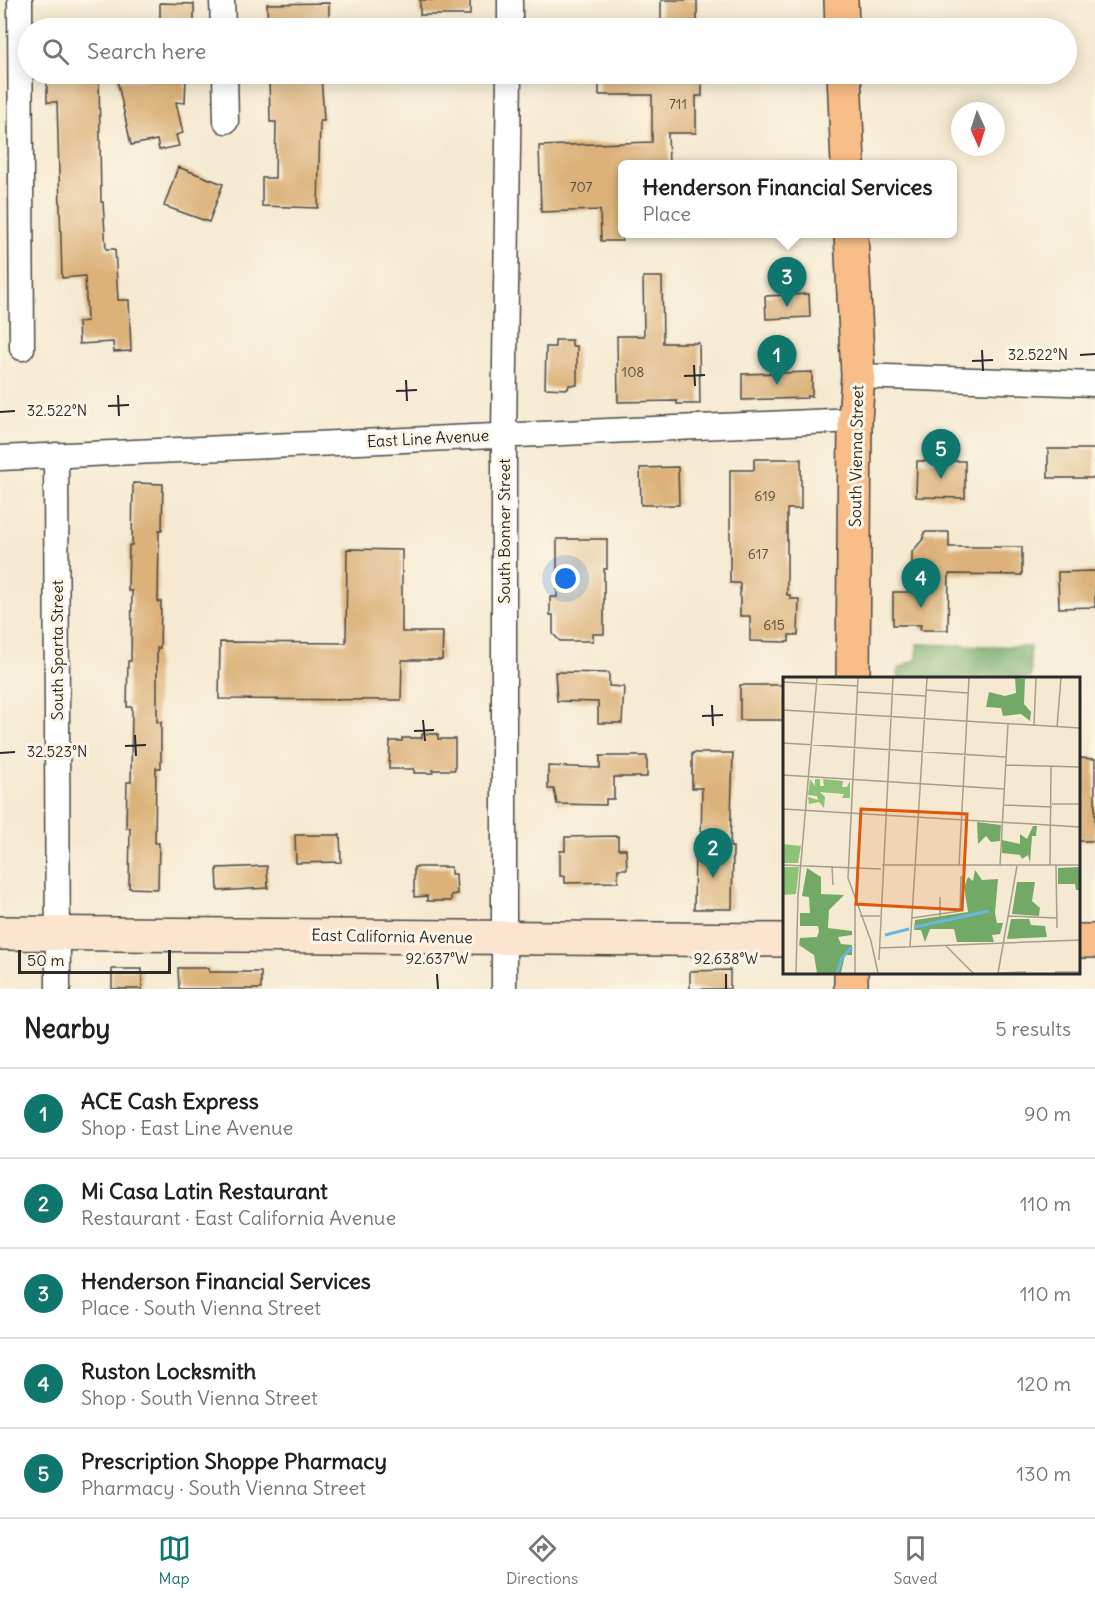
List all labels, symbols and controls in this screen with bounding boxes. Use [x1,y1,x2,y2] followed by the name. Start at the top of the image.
[18,18,1077,84] search box
[39,35,72,68] icon: search
[87,37,206,65] text: Search here
[669,95,687,113] house number: 711
[951,102,1005,156] north arrow
[618,160,957,238] popup
[643,173,932,201] text: Henderson Financial Services
[570,178,593,196] house number: 707
[643,201,691,226] text: Place
[768,258,806,307] pin: 3
[758,336,796,385] pin: 1
[1008,345,1068,364] text: 32.522°N
[622,363,644,381] house number: 108
[845,384,867,527] street label: South Vienna Street
[27,401,87,420] text: 32.522°N
[366,425,490,451] street label: East Line Avenue
[922,430,960,479] pin: 5
[494,458,514,604] street label: South Bonner Street
[754,487,776,505] house number: 619
[748,545,768,563] house number: 617
[902,558,940,608] pin: 4
[551,564,580,593] your location
[47,579,67,720] street label: South Sparta Street
[763,616,785,634] house number: 615
[783,677,1080,974] inset map
[27,742,87,761] text: 32.523°N
[694,828,732,878] pin: 2
[311,925,473,947] street label: East California Avenue
[18,947,171,974] scale bar
[405,949,469,968] text: 92.637°W
[694,949,759,968] text: 92.638°W
[27,950,65,970] text: 50 m
[24,1012,110,1045] text: Nearby
[995,1016,1071,1041] text: 5 results
[81,1087,259,1115] text: ACE Cash Express
[40,1101,47,1126] text: 1
[1024,1101,1071,1126] text: 90 m
[81,1115,293,1140] text: Shop · East Line Avenue
[81,1177,328,1205] text: Mi Casa Latin Restaurant
[38,1191,49,1216] text: 2
[1020,1191,1071,1216] text: 110 m
[81,1205,396,1230] text: Restaurant · East California Avenue
[81,1267,371,1295] text: Henderson Financial Services
[38,1281,49,1306] text: 3
[1020,1281,1071,1306] text: 110 m
[81,1295,321,1320] text: Place · South Vienna Street
[81,1357,256,1385] text: Ruston Locksmith
[38,1371,49,1396] text: 4
[1017,1371,1071,1396] text: 120 m
[81,1385,318,1410] text: Shop · South Vienna Street
[81,1447,387,1475] text: Prescription Shoppe Pharmacy
[38,1461,49,1486] text: 5
[1016,1461,1071,1486] text: 130 m
[81,1475,366,1500] text: Pharmacy · South Vienna Street
[158,1532,191,1588] tab: Map
[506,1532,578,1588] tab: Directions
[894,1532,937,1588] tab: Saved

